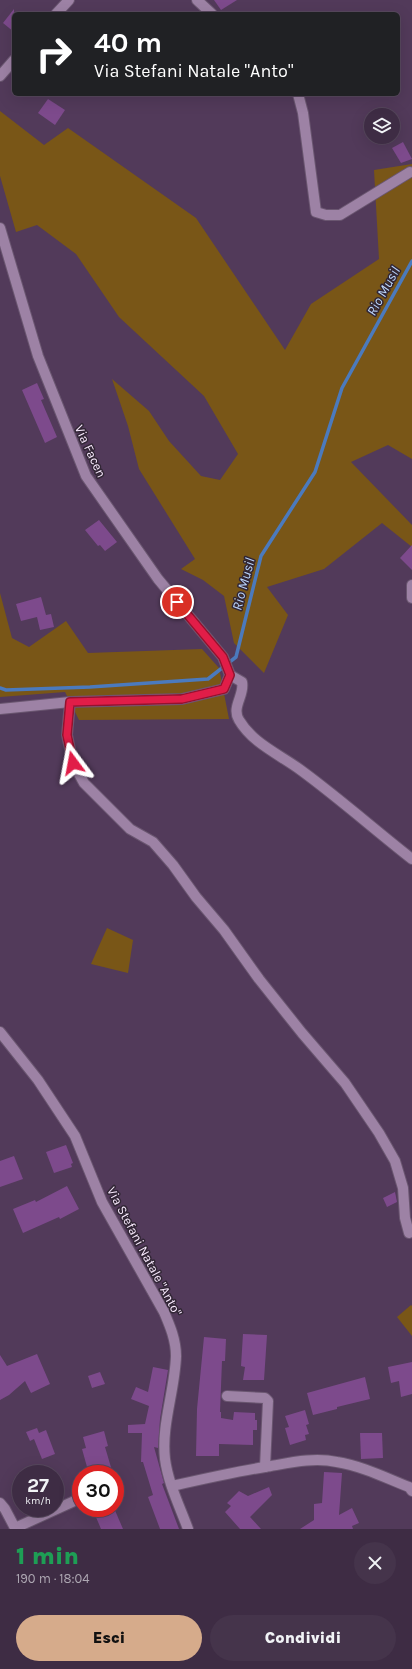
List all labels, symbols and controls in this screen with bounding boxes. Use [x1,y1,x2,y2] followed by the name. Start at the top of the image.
[94,26,162,59] text: 40 m
[28,28,80,80] icon: right
[94,60,293,82] text: Via Stefani Natale "Anto"
[364,108,400,144] map controls
[364,108,400,144] button: layers
[363,263,404,319] water label: Rio Musil
[72,423,109,480] street label: Via Facen
[228,556,259,612] water label: Rio Musil
[160,585,194,619] pin
[166,591,188,613] icon: arrive
[52,742,94,784] position arrow
[104,1184,185,1318] street label: Via Stefani Natale "Anto"
[72,1465,124,1517] speed limit sign: 30
[27,1474,49,1497] text: 27
[25,1495,51,1507] text: km/h
[16,1542,79,1570] text: 1 min
[354,1542,396,1584] button: close
[16,1571,90,1586] text: 190 m · 18:04
[16,1615,202,1661] button: Esci
[210,1615,396,1661] button: Condividi

